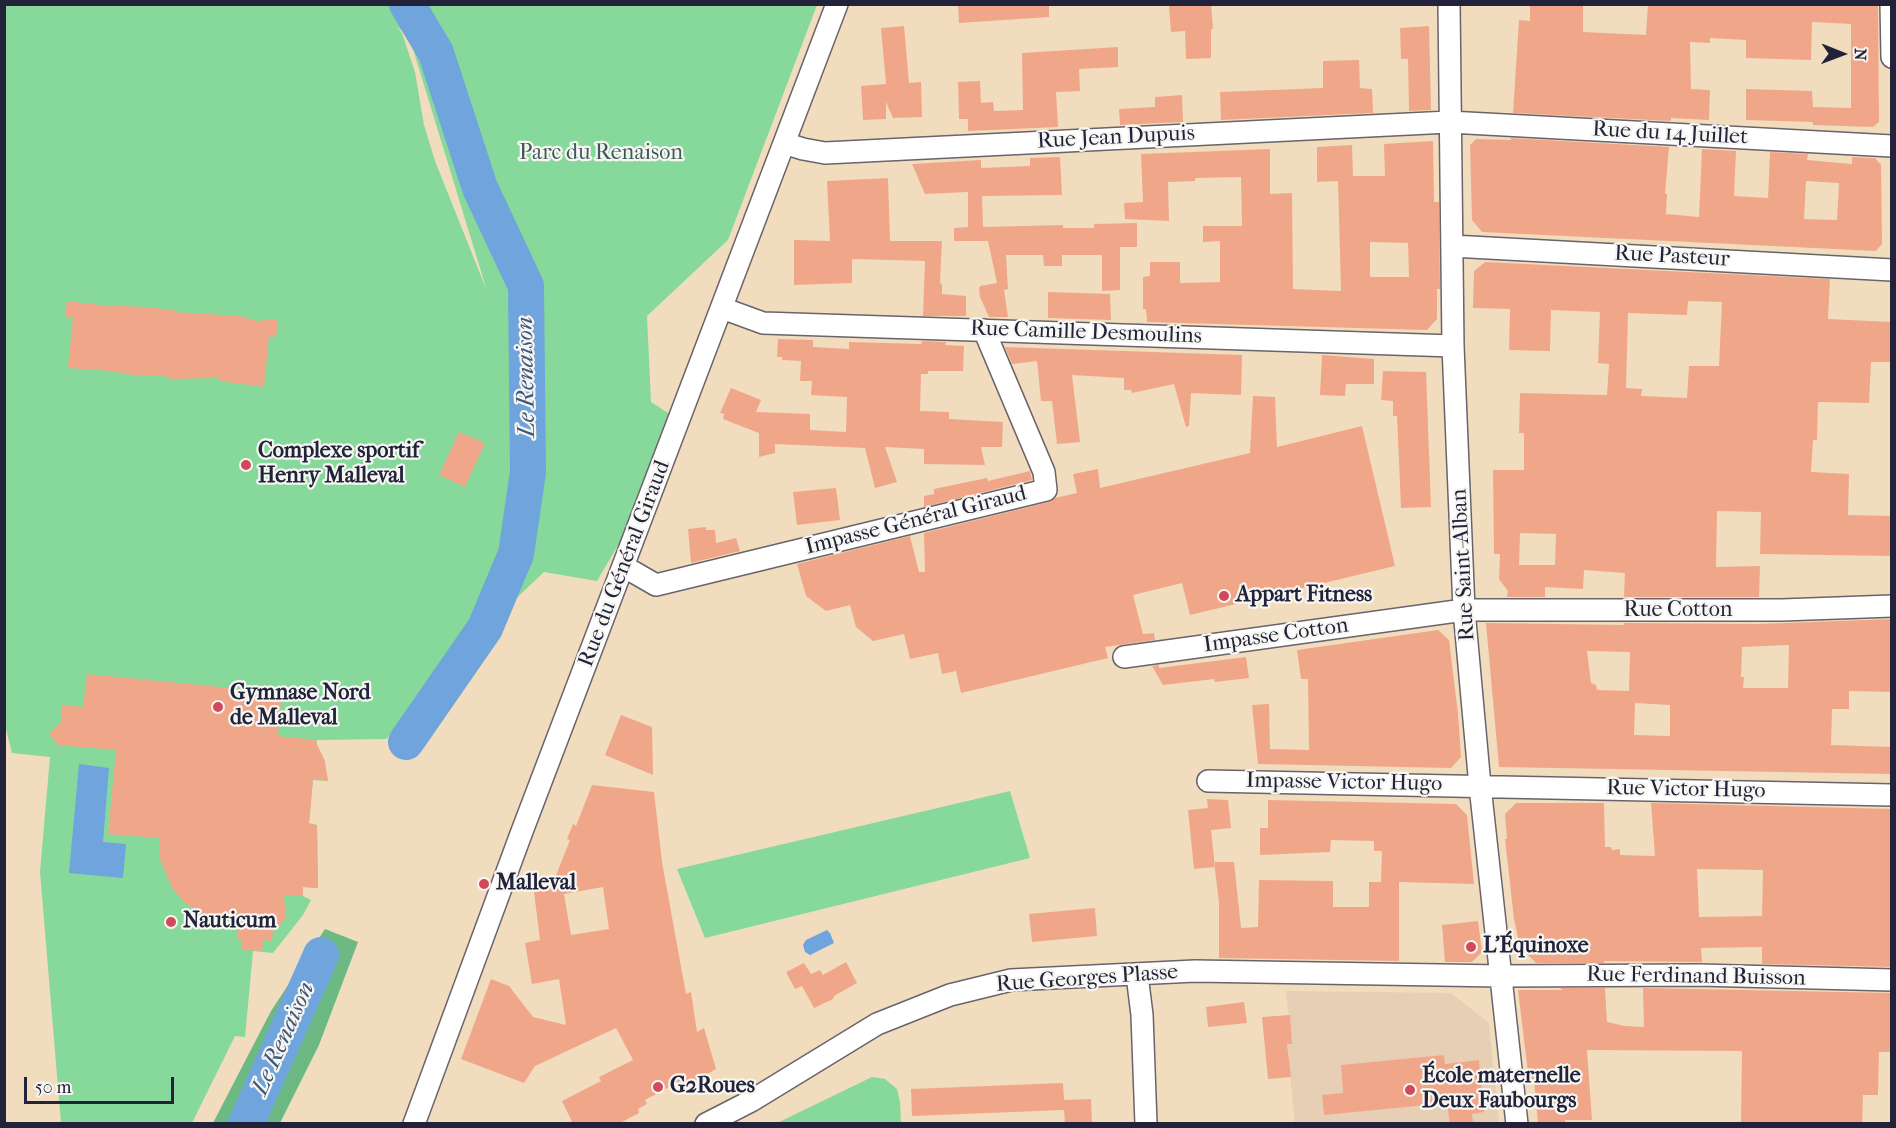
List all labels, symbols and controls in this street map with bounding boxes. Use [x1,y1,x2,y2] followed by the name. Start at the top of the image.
[1812,24,1872,84] north arrow
[1851,48,1870,61] text: N
[1592,117,1748,151] street label: Rue du 14 Juillet
[1036,121,1196,155] street label: Rue Jean Dupuis
[519,141,683,167] park label: Parc du Renaison
[1614,241,1730,273] street label: Rue Pasteur
[512,316,542,438] water label: Le Renaison
[970,316,1202,350] street label: Rue Camille Desmoulins
[258,439,419,490] place label: Complexe sportif Henry Malleval
[573,457,677,671] street label: Rue du Général Giraud
[239,458,253,472] marker: Complexe sportif Henry Malleval
[803,481,1029,561] street label: Impasse Général Giraud
[1447,488,1481,642] street label: Rue Saint-Alban
[1236,583,1372,609] place label: Appart Fitness
[1217,589,1231,603] marker: Appart Fitness
[1624,598,1732,624] street label: Rue Cotton
[1202,613,1350,659] street label: Impasse Cotton
[230,681,370,732] place label: Gymnase Nord de Malleval
[211,700,225,714] marker: Gymnase Nord de Malleval
[1246,768,1442,798] street label: Impasse Victor Hugo
[1606,775,1766,805] street label: Rue Victor Hugo
[496,871,576,897] place label: Malleval
[477,877,491,891] marker: Malleval
[183,909,276,935] place label: Nauticum
[164,915,178,929] marker: Nauticum
[1483,934,1589,960] place label: L'Équinoxe
[1464,940,1478,954] marker: L'Équinoxe
[995,959,1179,999] street label: Rue Georges Plasse
[1586,962,1806,992] street label: Rue Ferdinand Buisson
[246,978,322,1100] water label: Le Renaison
[1422,1064,1581,1116] place label: École maternelle Deux Faubourgs
[27,1065,177,1103] scale bar
[670,1074,755,1100] place label: G2Roues
[35,1077,71,1098] text: 50 m
[651,1080,665,1094] marker: G2Roues
[1403,1083,1417,1097] marker: École maternelle Deux Faubourgs

